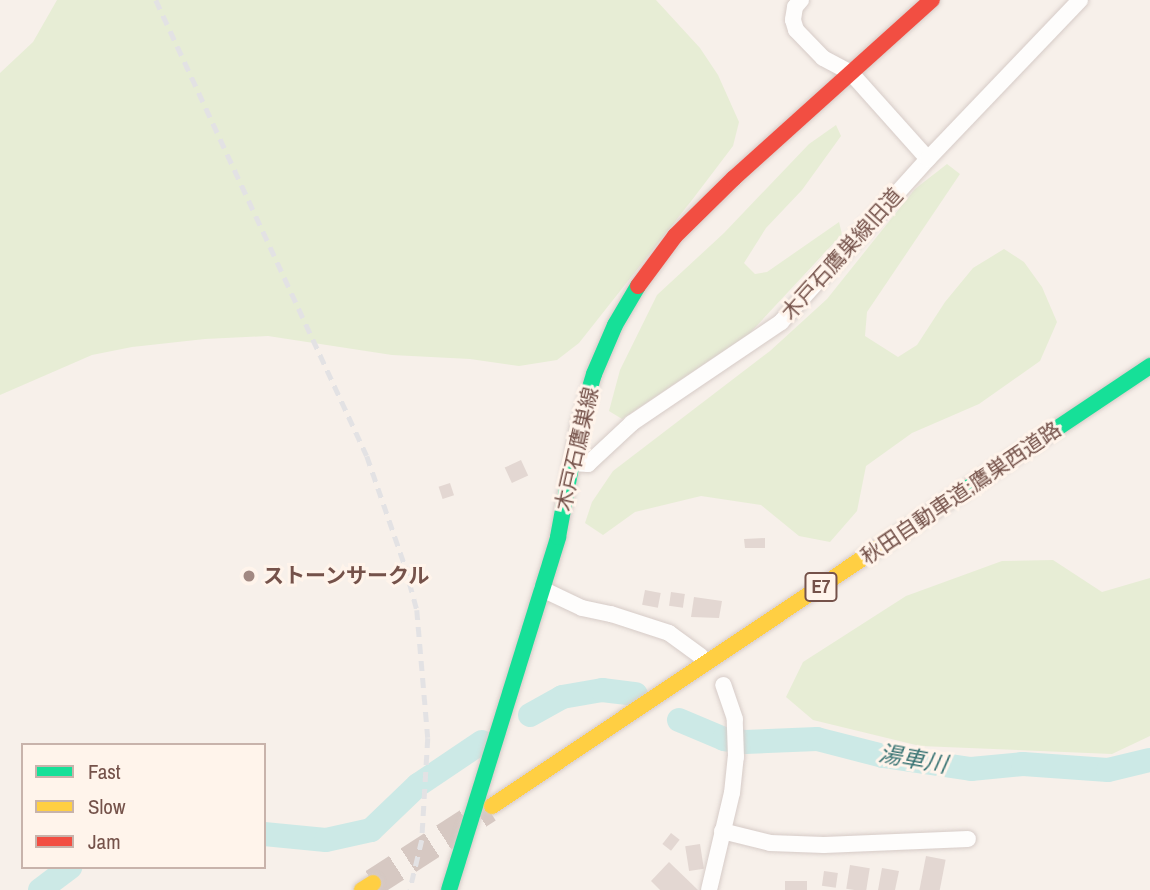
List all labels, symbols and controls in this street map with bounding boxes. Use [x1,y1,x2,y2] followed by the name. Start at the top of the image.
[776,183,908,325] street label: 木戸石鷹巣線旧道
[551,385,603,513] street label: 木戸石鷹巣線
[856,417,1066,569] street label: 秋田自動車道;鷹巣西道路
[263,563,431,589] place label: ストーンサークル
[241,568,257,584] marker: ストーンサークル
[804,572,838,602] road number: E7
[877,739,949,779] water label: 湯車川
[21,743,266,869] legend
[88,757,121,786] text: Fast
[88,792,125,821] text: Slow
[88,827,121,856] text: Jam

